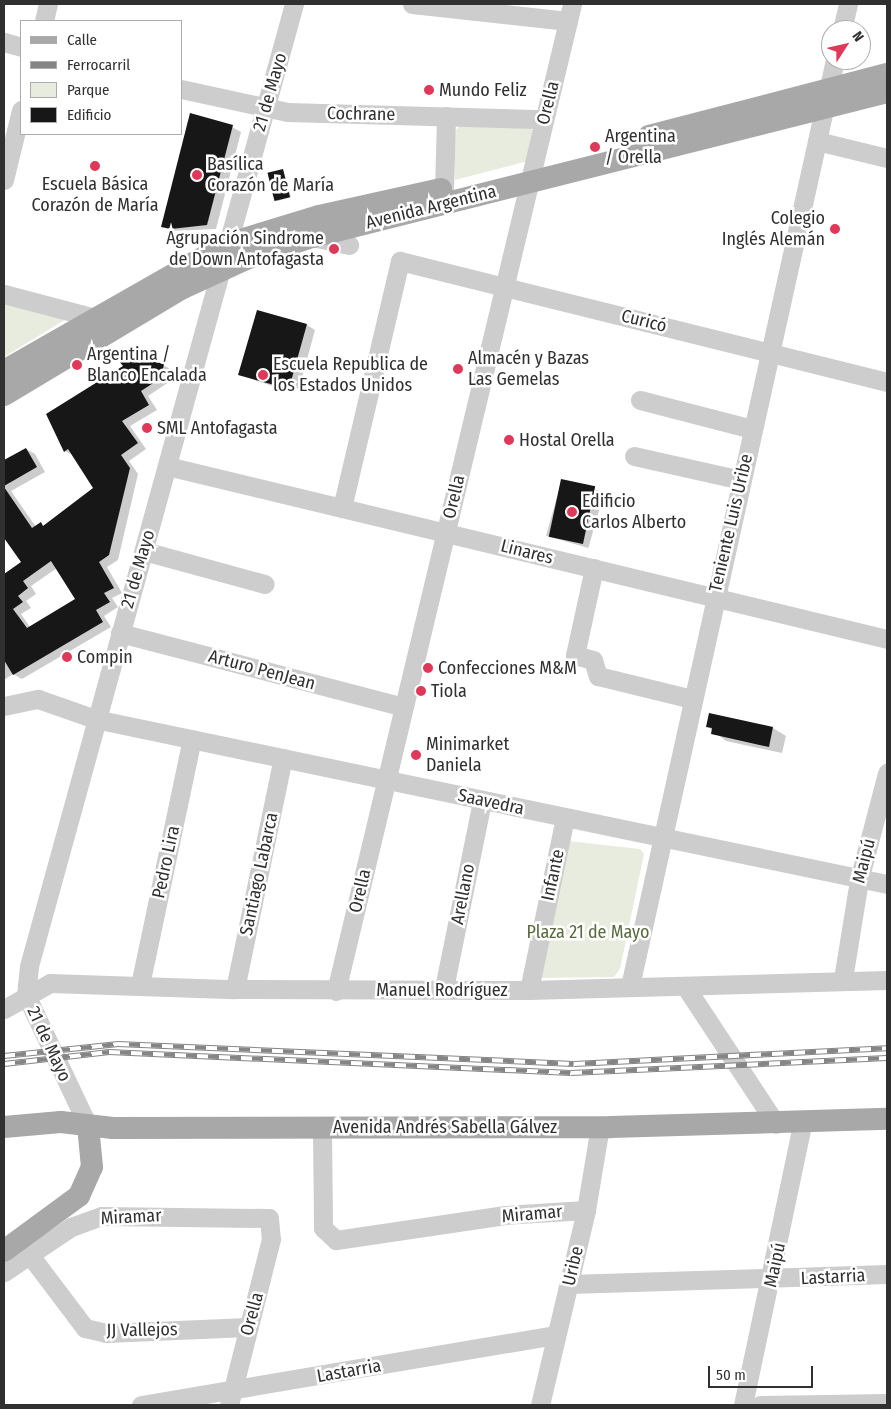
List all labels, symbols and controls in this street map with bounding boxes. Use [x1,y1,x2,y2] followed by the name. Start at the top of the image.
[20,20,182,135] legend
[821,20,871,70] north arrow
[849,28,867,45] text: N
[67,31,97,49] text: Calle
[249,50,291,134] street label: 21 de Mayo
[67,56,130,74] text: Ferrocarril
[439,79,527,101] place label: Mundo Feliz
[532,79,564,127] street label: Orella
[67,81,110,99] text: Parque
[423,84,435,96] marker: Mundo Feliz
[327,103,395,125] street label: Cochrane
[67,106,112,124] text: Edificio
[605,126,676,168] place label: Argentina / Orella
[589,141,601,153] marker: Argentina / Orella
[207,154,334,196] place label: Basílica Corazón de María
[89,160,101,172] marker: Escuela Básica Corazón de María
[191,169,203,181] marker: Basílica Corazón de María
[32,174,158,216] place label: Escuela Básica Corazón de María
[363,180,499,234] street label: Avenida Argentina
[722,208,825,250] place label: Colegio Inglés Alemán
[829,223,841,235] marker: Colegio Inglés Alemán
[166,228,324,270] place label: Agrupación Sindrome de Down Antofagasta
[328,243,340,255] marker: Agrupación Sindrome de Down Antofagasta
[619,305,669,337] street label: Curicó
[87,344,207,386] place label: Argentina / Blanco Encalada
[468,348,589,390] place label: Almacén y Bazas Las Gemelas
[273,354,428,396] place label: Escuela Republica de los Estados Unidos
[71,359,83,371] marker: Argentina / Blanco Encalada
[452,363,464,375] marker: Almacén y Bazas Las Gemelas
[257,369,269,381] marker: Escuela Republica de los Estados Unidos
[157,417,278,439] place label: SML Antofagasta
[141,422,153,434] marker: SML Antofagasta
[519,429,615,451] place label: Hostal Orella
[503,434,515,446] marker: Hostal Orella
[705,452,757,594] street label: Teniente Luis Uribe
[439,473,469,521] street label: Orella
[582,491,686,534] place label: Edificio Carlos Alberto
[566,506,578,518] marker: Edificio Carlos Alberto
[117,527,159,611] street label: 21 de Mayo
[499,535,555,569] street label: Linares
[206,645,318,695] street label: Arturo PenJean
[77,646,133,668] place label: Compin
[61,651,73,663] marker: Compin
[438,657,577,679] place label: Confecciones M&M
[422,662,434,674] marker: Confecciones M&M
[431,680,467,702] place label: Tiola
[415,685,427,697] marker: Tiola
[426,734,509,776] place label: Minimarket Daniela
[410,749,422,761] marker: Minimarket Daniela
[456,784,526,820] street label: Saavedra
[235,811,283,937] street label: Santiago Labarca
[148,824,184,900] street label: Pedro Lira
[848,836,880,886] street label: Maipú
[537,847,569,903] street label: Infante
[447,862,479,926] street label: Arellano
[345,867,375,915] street label: Orella
[527,921,649,943] park label: Plaza 21 de Mayo
[376,979,508,1001] street label: Manuel Rodríguez
[22,1003,76,1085] street label: 21 de Mayo
[333,1116,557,1138] street label: Avenida Andrés Sabella Gálvez
[501,1201,563,1227] street label: Miramar
[100,1205,162,1229] street label: Miramar
[760,1241,790,1289] street label: Maipú
[558,1244,588,1288] street label: Uribe
[800,1265,866,1289] street label: Lastarria
[236,1290,268,1338] street label: Orella
[106,1319,178,1341] street label: JJ Vallejos
[315,1355,383,1387] street label: Lastarria
[711,1356,816,1388] scale bar
[716,1366,746,1384] text: 50 m

